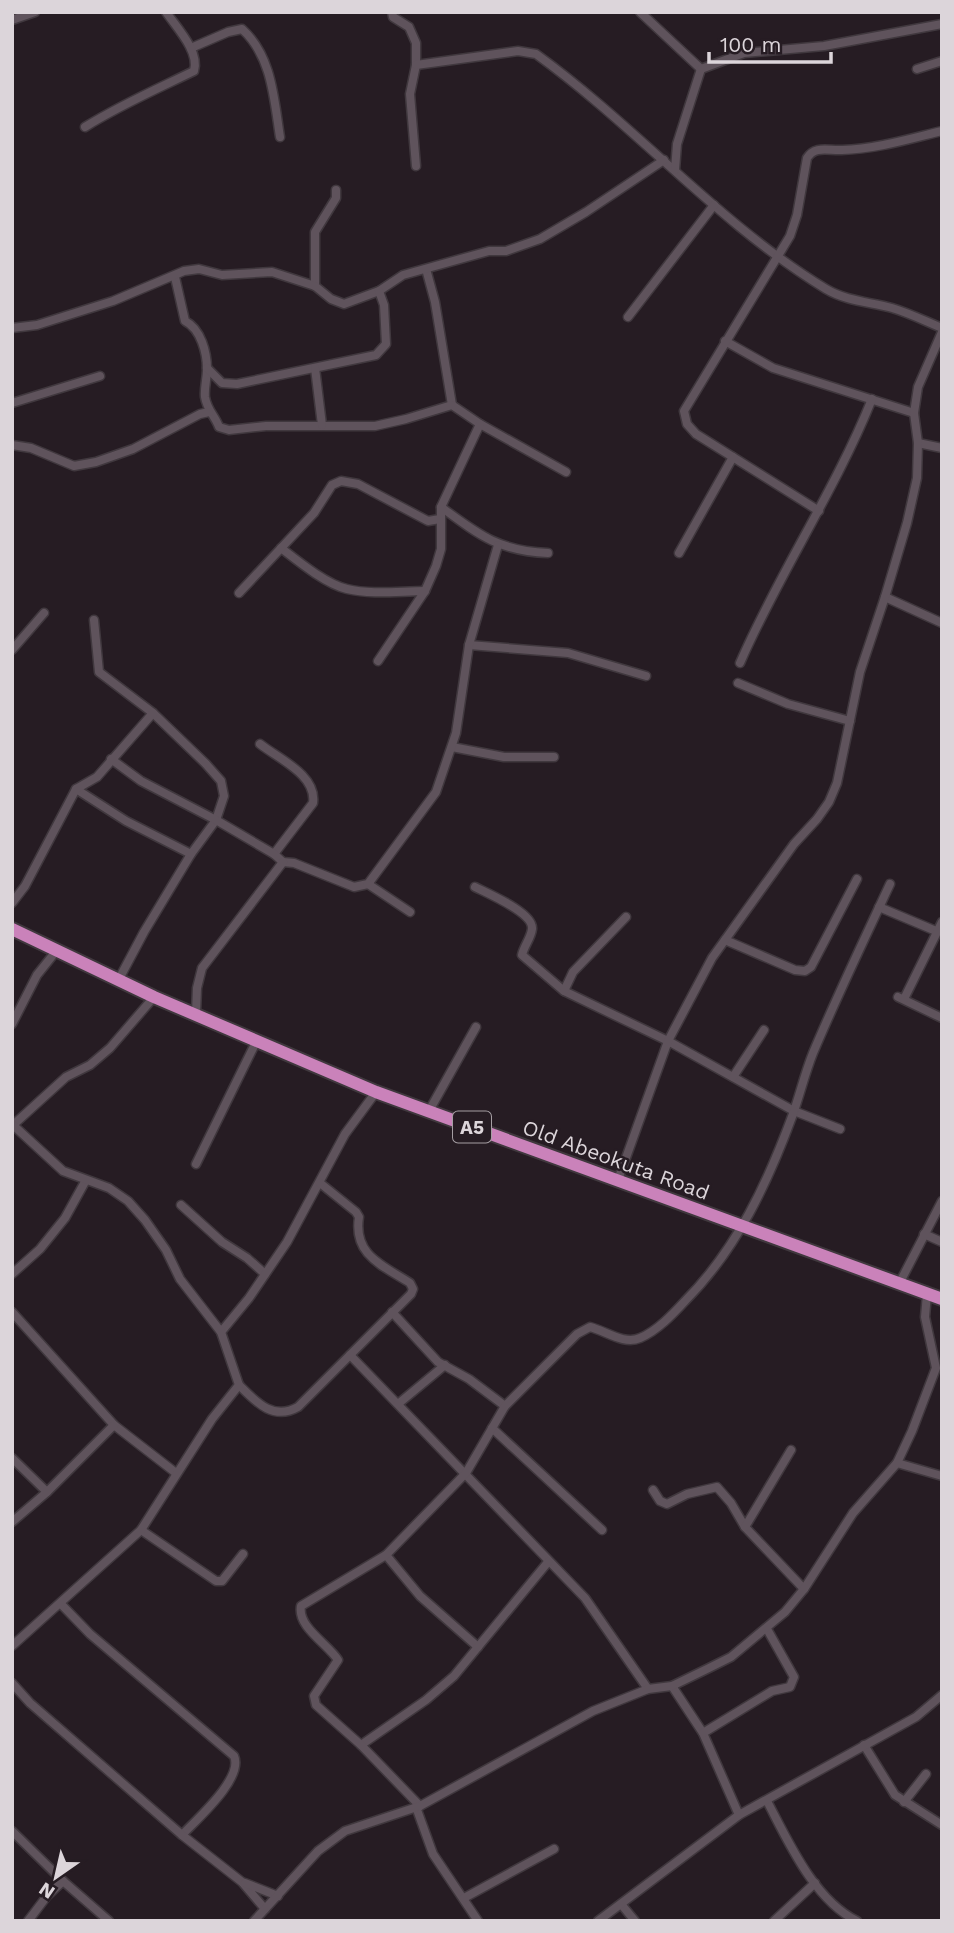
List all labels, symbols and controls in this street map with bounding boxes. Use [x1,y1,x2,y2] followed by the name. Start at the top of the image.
[709,21,832,65] scale bar
[720,32,782,57] text: 100 m
[453,1112,491,1142] road number: A5
[519,1114,713,1205] street label: Old Abeokuta Road
[21,1842,91,1912] north arrow
[35,1877,59,1904] text: N

